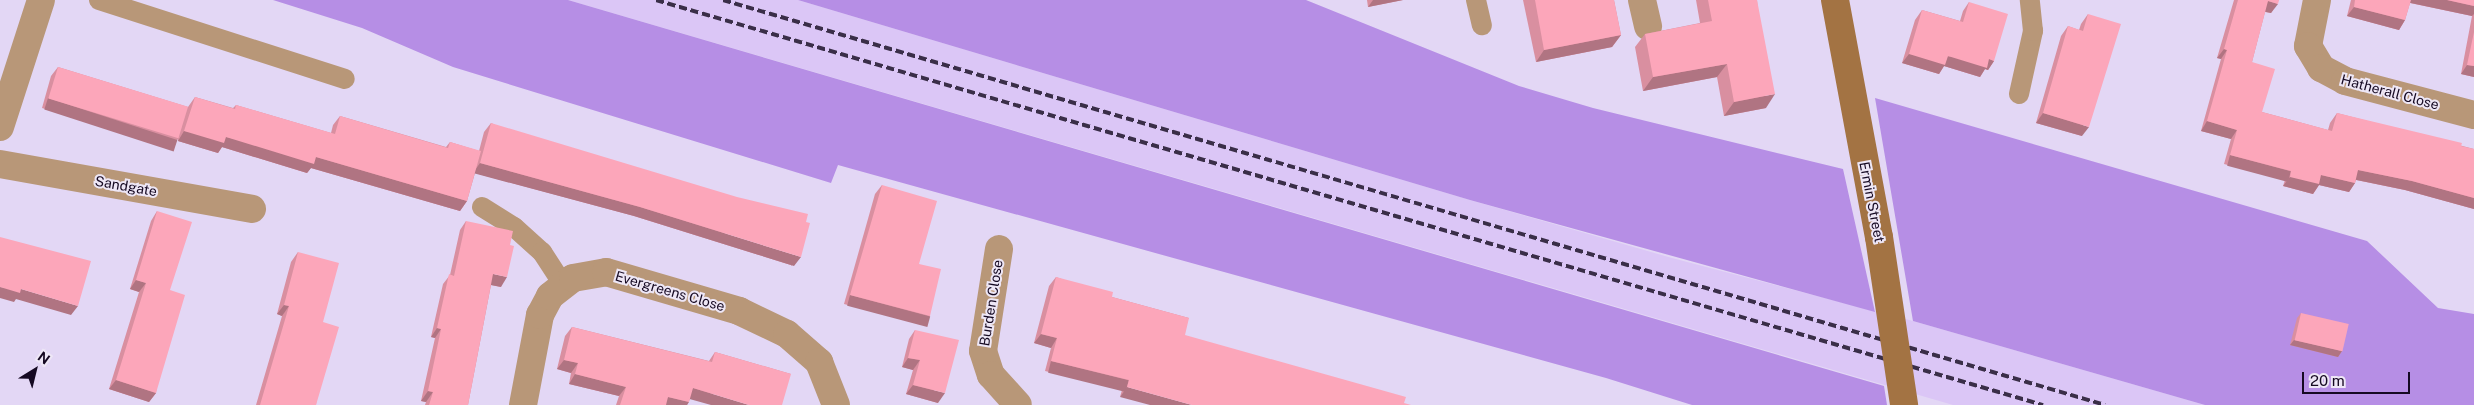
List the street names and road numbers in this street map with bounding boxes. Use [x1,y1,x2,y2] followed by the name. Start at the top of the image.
[2339,71,2441,113] street label: Hatherall Close
[1856,160,1888,244] street label: Ermin Street
[94,172,158,200] street label: Sandgate
[976,259,1006,347] street label: Burden Close
[613,267,727,315] street label: Evergreens Close

